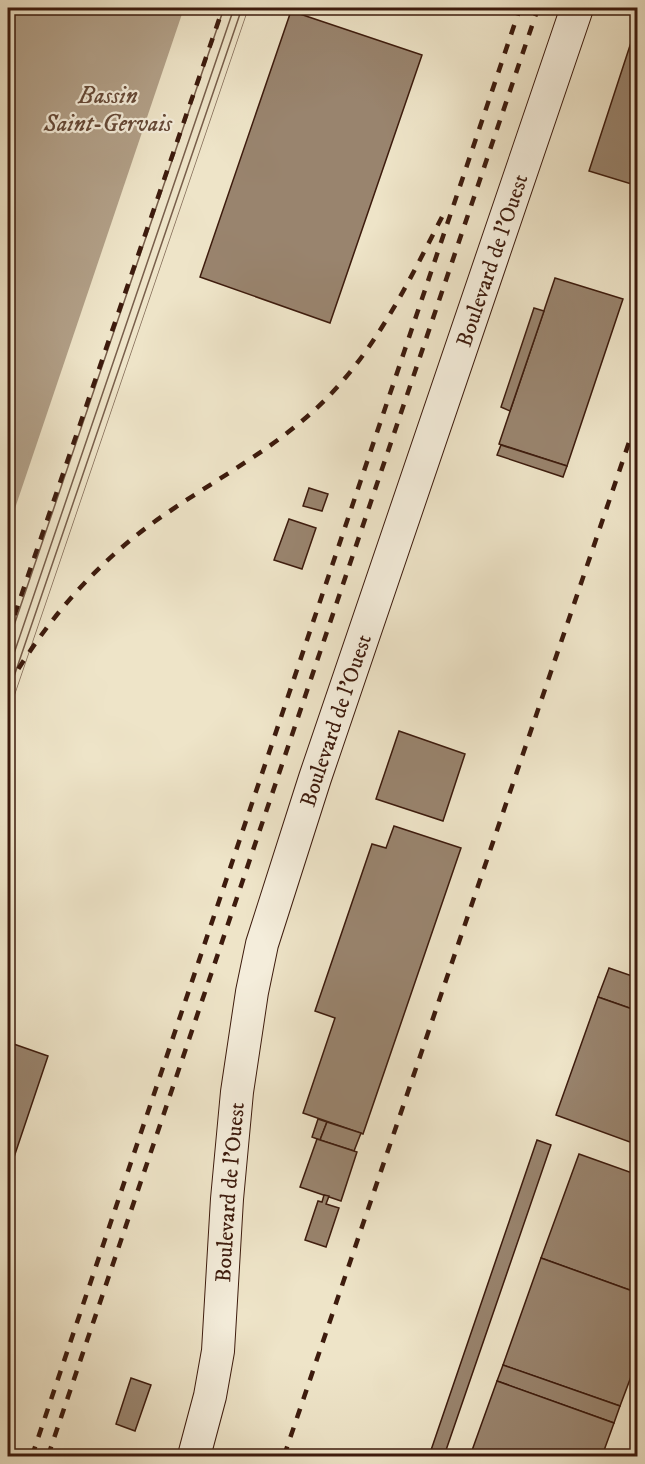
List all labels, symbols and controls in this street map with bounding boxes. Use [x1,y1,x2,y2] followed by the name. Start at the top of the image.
[43,81,173,139] water label: Bassin Saint-Gervais
[451,171,535,350] street label: Boulevard de l'Ouest
[295,631,378,810] street label: Boulevard de l'Ouest
[210,1101,251,1283] street label: Boulevard de l'Ouest

